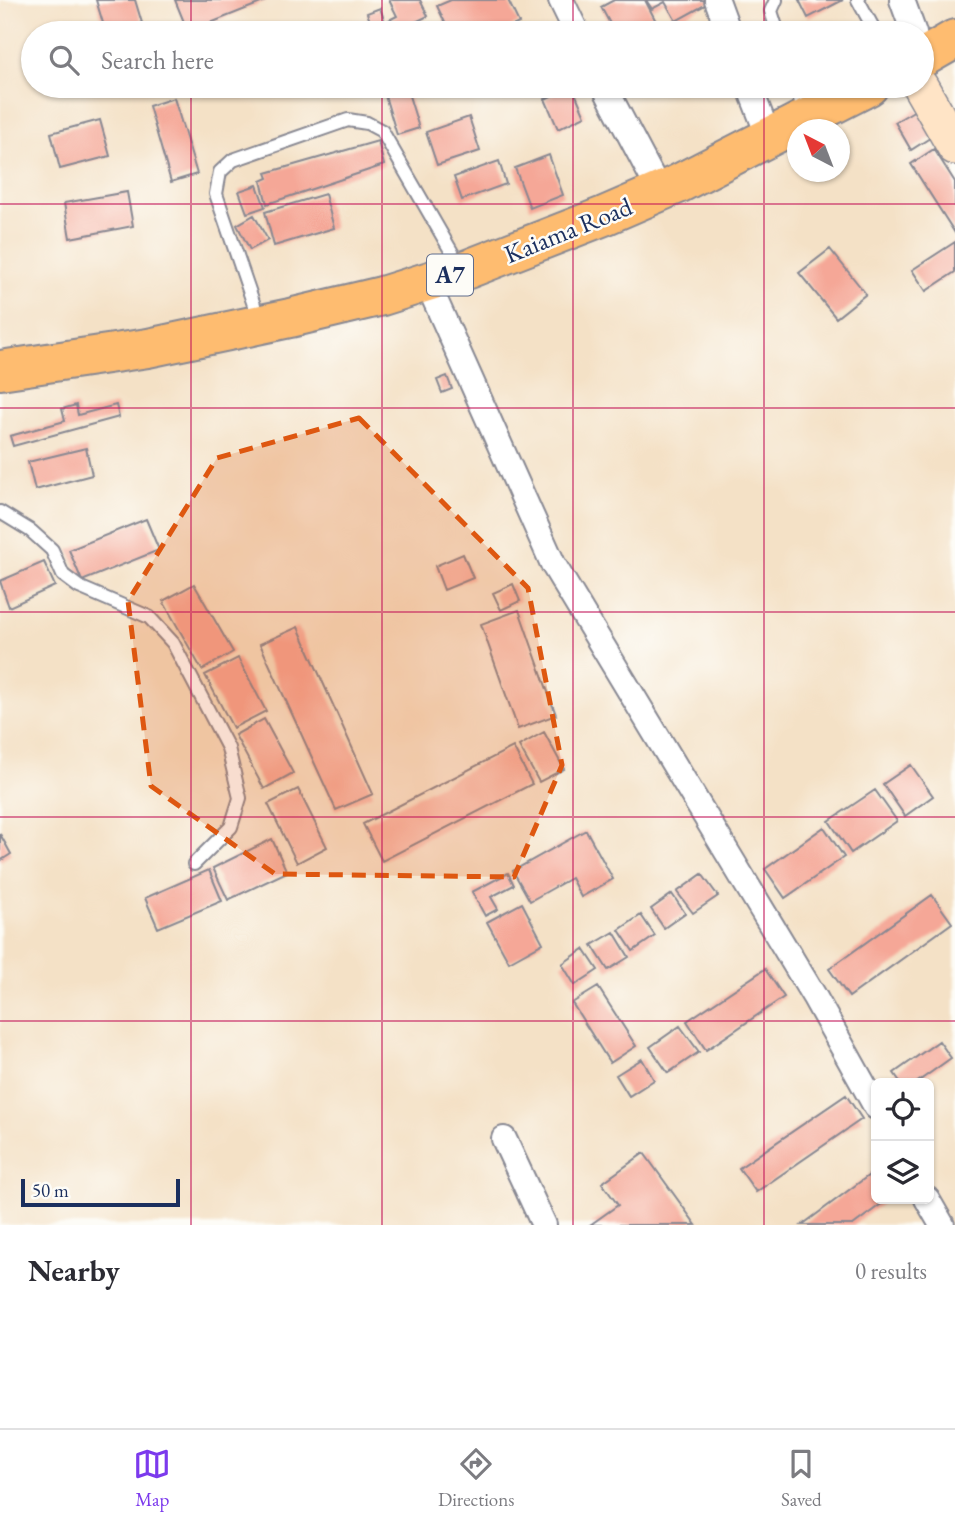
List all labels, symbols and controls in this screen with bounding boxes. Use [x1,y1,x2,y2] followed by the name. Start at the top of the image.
[21,21,934,98] search box
[45,41,83,79] icon: search
[101,43,214,77] text: Search here
[787,119,850,182] north arrow
[499,189,638,271] street label: Kaiama Road
[427,254,473,296] road number: A7
[871,1078,934,1204] map controls
[871,1078,934,1141] button: locate
[871,1141,934,1204] button: layers
[21,1176,180,1208] scale bar
[32,1178,69,1203] text: 50 m
[28,1251,120,1290] text: Nearby
[855,1256,927,1286] text: 0 results
[133,1445,171,1512] tab: Map
[438,1445,514,1512] tab: Directions
[781,1445,822,1512] tab: Saved

